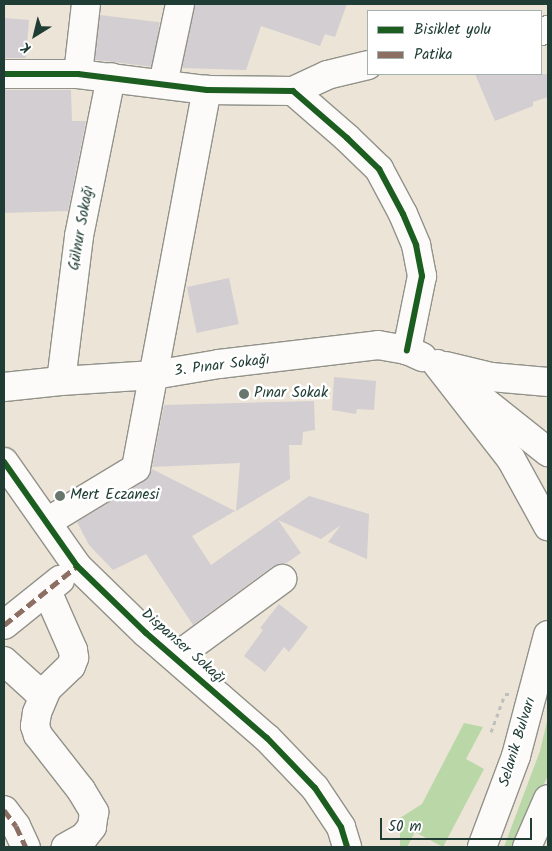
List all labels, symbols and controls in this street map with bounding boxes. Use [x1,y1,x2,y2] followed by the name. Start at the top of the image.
[10,10,60,60] north arrow
[367,10,542,75] legend
[414,18,491,42] text: Bisiklet yolu
[16,36,36,59] text: K
[414,43,453,67] text: Patika
[66,184,98,272] street label: Gülnur Sokağı
[173,351,271,381] street label: 3. Pınar Sokağı
[254,385,328,403] place label: Pınar Sokak
[238,388,250,400] marker: Pınar Sokak
[70,487,159,505] place label: Mert Eczanesi
[54,490,66,502] marker: Mert Eczanesi
[137,606,229,688] street label: Dispanser Sokağı
[496,695,540,789] street label: Selanik Bulvarı
[382,808,534,840] scale bar
[388,815,422,839] text: 50 m

